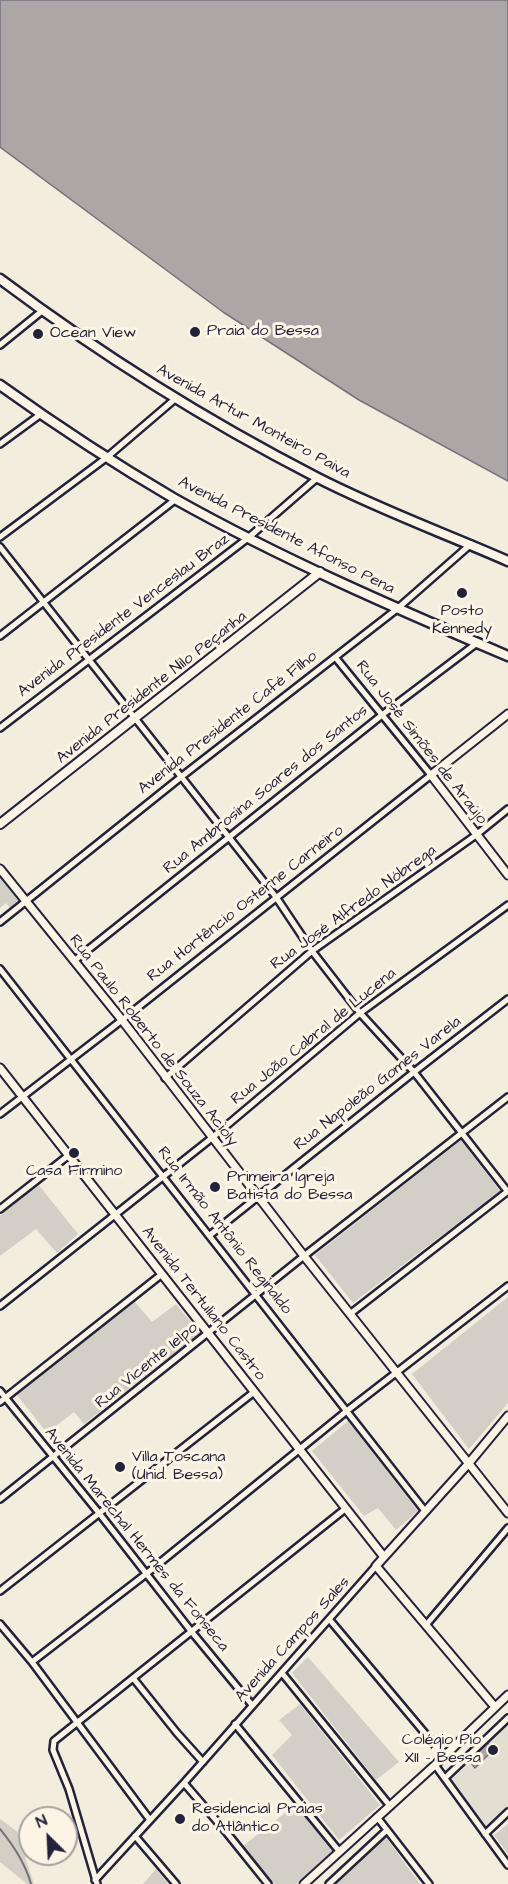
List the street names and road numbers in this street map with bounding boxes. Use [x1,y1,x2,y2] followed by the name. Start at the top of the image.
[153,361,353,483] street label: Avenida Artur Monteiro Paiva
[175,473,397,599] street label: Avenida Presidente Afonso Pena
[14,530,234,702] street label: Avenida Presidente Venceslau Braz
[53,608,251,768] street label: Avenida Presidente Nilo Peçanha
[135,647,321,799] street label: Avenida Presidente Café Filho
[351,657,491,829] street label: Rua José Simões de Araújo
[160,702,372,878] street label: Rua Ambrosina Soares dos Santos
[144,821,348,987] street label: Rua Hortêncio Osterne Carneiro
[267,841,441,975] street label: Rua José Alfredo Nóbrega
[64,931,242,1151] street label: Rua Paulo Roberto de Souza Acioly
[228,964,400,1110] street label: Rua João Cabral de Lucena
[291,1013,465,1155] street label: Rua Napoleão Gomes Varela
[153,1143,295,1319] street label: Rua Irmão Antônio Reginaldo
[137,1223,269,1385] street label: Avenida Tertuliano Castro
[92,1319,202,1413] street label: Rua Vicente Ielpo
[40,1424,232,1656] street label: Avenida Marechal Hermes da Fonseca
[232,1573,354,1707] street label: Avenida Campos Sales

